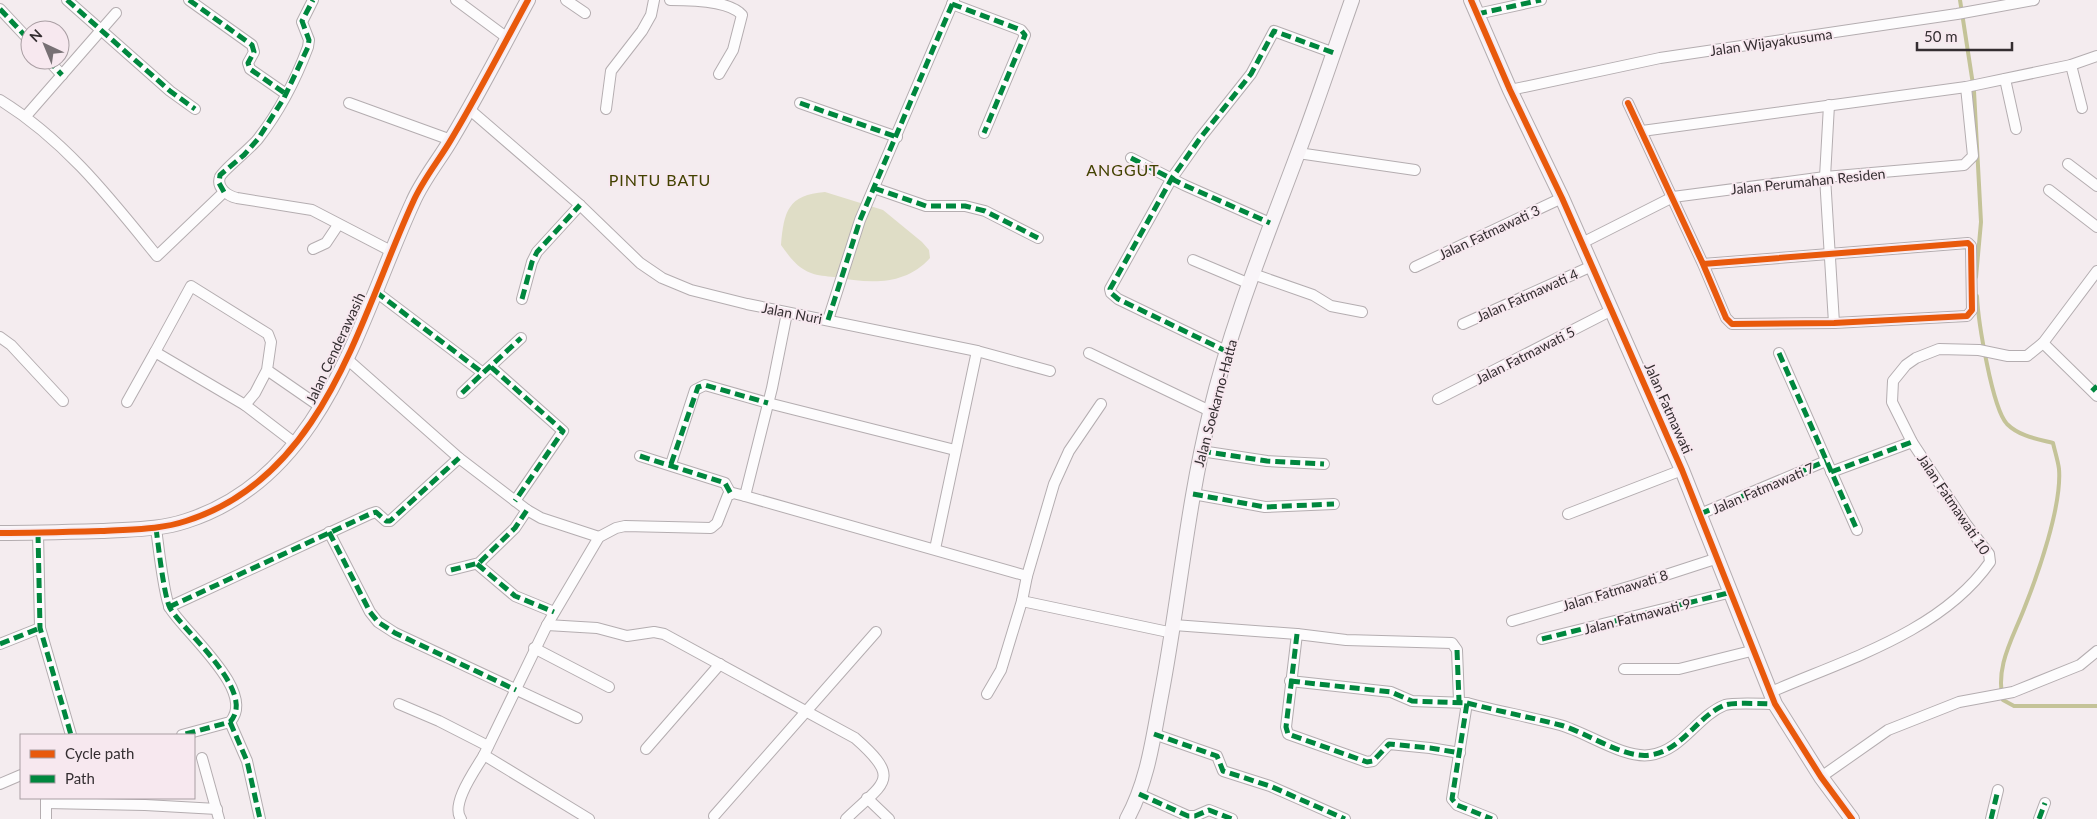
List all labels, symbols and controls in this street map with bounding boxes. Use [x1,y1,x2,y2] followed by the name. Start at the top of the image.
[20,20,70,70] north arrow
[1917,20,2012,52] scale bar
[26,25,45,45] text: N
[1709,25,1833,59] street label: Jalan Wijayakusuma
[1924,27,1958,45] text: 50 m
[1086,160,1160,179] district label: ANGGUT
[1730,164,1886,198] street label: Jalan Perumahan Residen
[609,170,711,189] district label: PINTU BATU
[1436,201,1542,263] street label: Jalan Fatmawati 3
[1473,265,1581,325] street label: Jalan Fatmawati 4
[302,290,368,406] street label: Jalan Cenderawasih
[760,299,824,327] street label: Jalan Nuri
[1472,323,1578,387] street label: Jalan Fatmawati 5
[1190,337,1240,469] street label: Jalan Soekarno-Hatta
[1641,360,1697,456] street label: Jalan Fatmawati
[1914,450,1994,558] street label: Jalan Fatmawati 10
[1709,459,1817,517] street label: Jalan Fatmawati 7
[1560,566,1670,614] street label: Jalan Fatmawati 8
[1582,594,1692,638] street label: Jalan Fatmawati 9
[20,734,195,799] legend
[65,744,134,762] text: Cycle path
[65,769,95,787] text: Path

